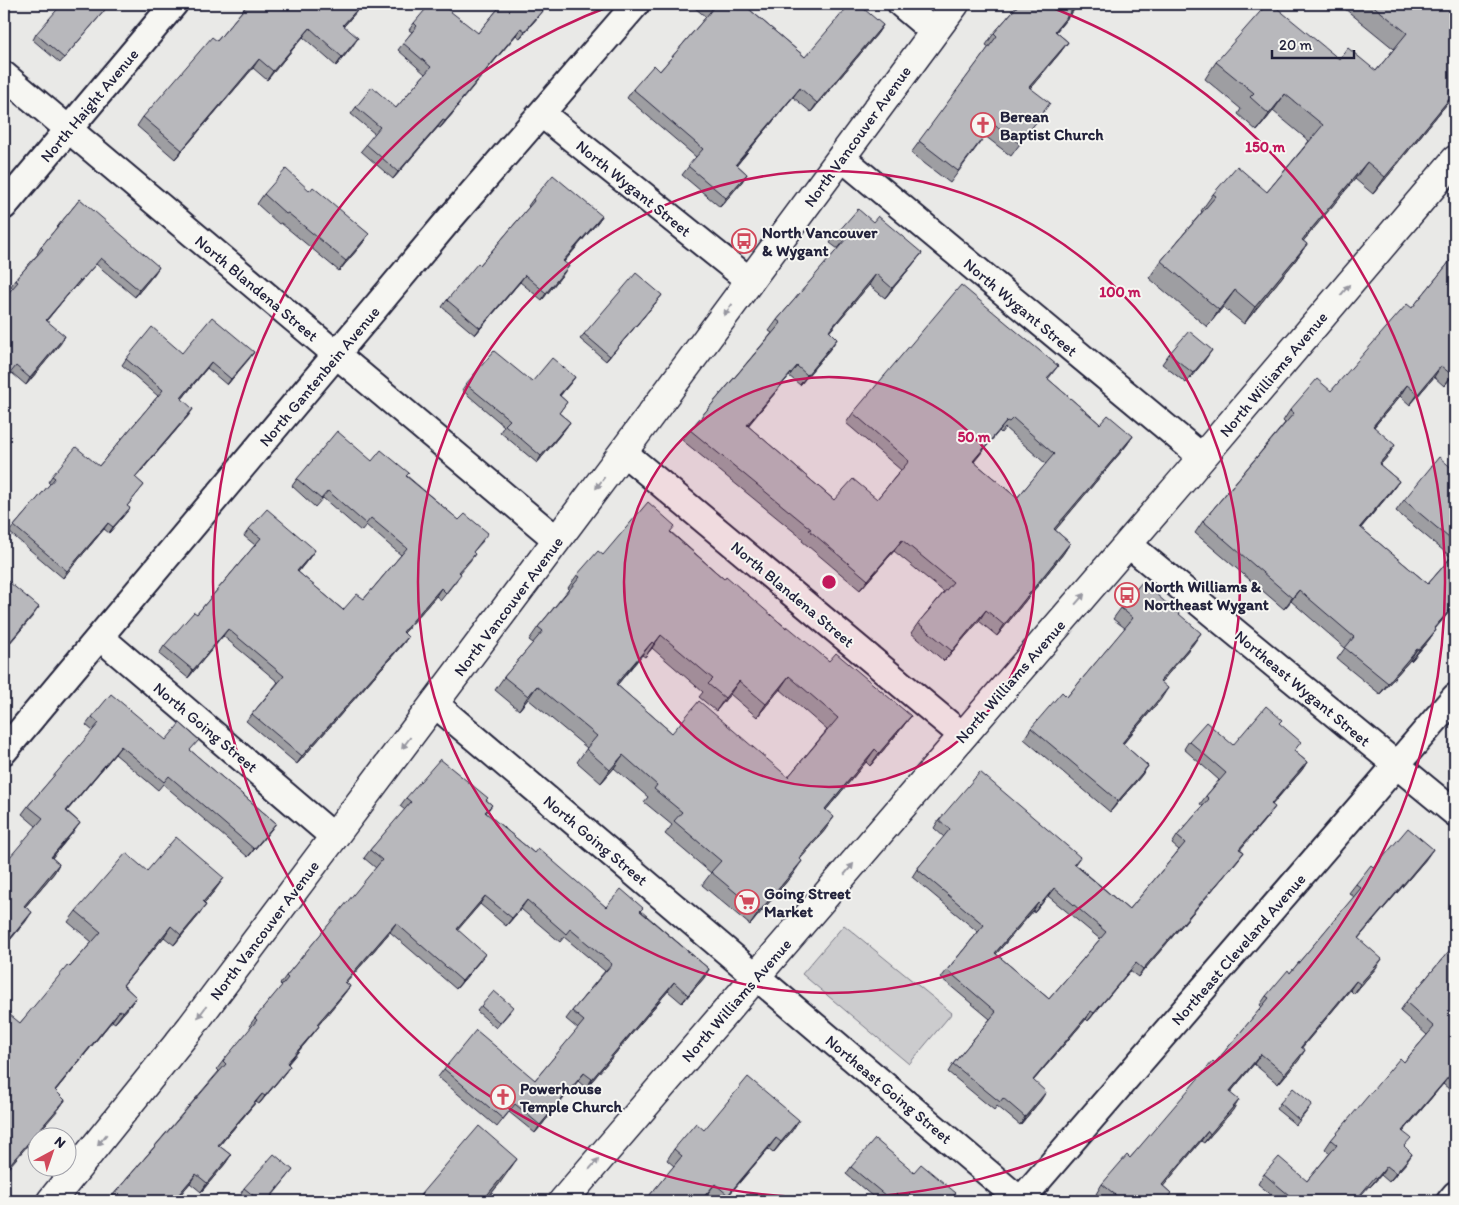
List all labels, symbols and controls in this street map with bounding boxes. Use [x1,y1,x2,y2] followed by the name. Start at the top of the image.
[1272,28,1354,60] scale bar
[1279,36,1313,54] text: 20 m
[36,44,143,166] street label: North Haight Avenue
[800,62,915,211] street label: North Vancouver Avenue
[1000,107,1104,145] place label: Berean Baptist Church
[970,112,996,138] church icon: Berean Baptist Church
[572,136,695,241] street label: North Wygant Street
[1245,138,1285,156] text: 150 m
[762,223,878,261] place label: North Vancouver & Wygant
[731,228,757,254] bus stop icon: North Vancouver & Wygant
[191,231,322,345] street label: North Blandena Street
[960,254,1081,360] street label: North Wygant Street
[1099,283,1141,301] text: 100 m
[1339,283,1350,296] one-way arrow
[255,302,384,450] street label: North Gantenbein Avenue
[723,303,733,317] one-way arrow
[1215,308,1331,441] street label: North Williams Avenue
[957,428,991,446] text: 50 m
[595,476,606,489] one-way arrow
[450,533,567,680] street label: North Vancouver Avenue
[727,537,858,651] street label: North Blandena Street
[820,573,838,591] centre of rings
[1144,577,1269,615] place label: North Williams & Northeast Wygant
[1114,582,1140,608] bus stop icon: North Williams & Northeast Wygant
[1074,594,1086,606] one-way arrow
[951,616,1069,747] street label: North Williams Avenue
[1231,626,1374,751] street label: Northeast Wygant Street
[150,678,262,776] street label: North Going Street
[400,736,411,749] one-way arrow
[540,791,652,889] street label: North Going Street
[206,857,323,1004] street label: North Vancouver Avenue
[843,863,854,875] one-way arrow
[1167,869,1310,1029] street label: Northeast Cleveland Avenue
[764,884,851,921] place label: Going Street Market
[734,889,760,915] supermarket icon: Going Street Market
[677,935,795,1066] street label: North Williams Avenue
[197,1005,208,1018] one-way arrow
[822,1031,956,1148] street label: Northeast Going Street
[519,1079,622,1117] place label: Powerhouse Temple Church
[490,1084,516,1110] church icon: Powerhouse Temple Church
[28,1128,78,1178] north arrow
[51,1133,69,1152] text: N
[96,1133,107,1146] one-way arrow
[589,1158,600,1171] one-way arrow

